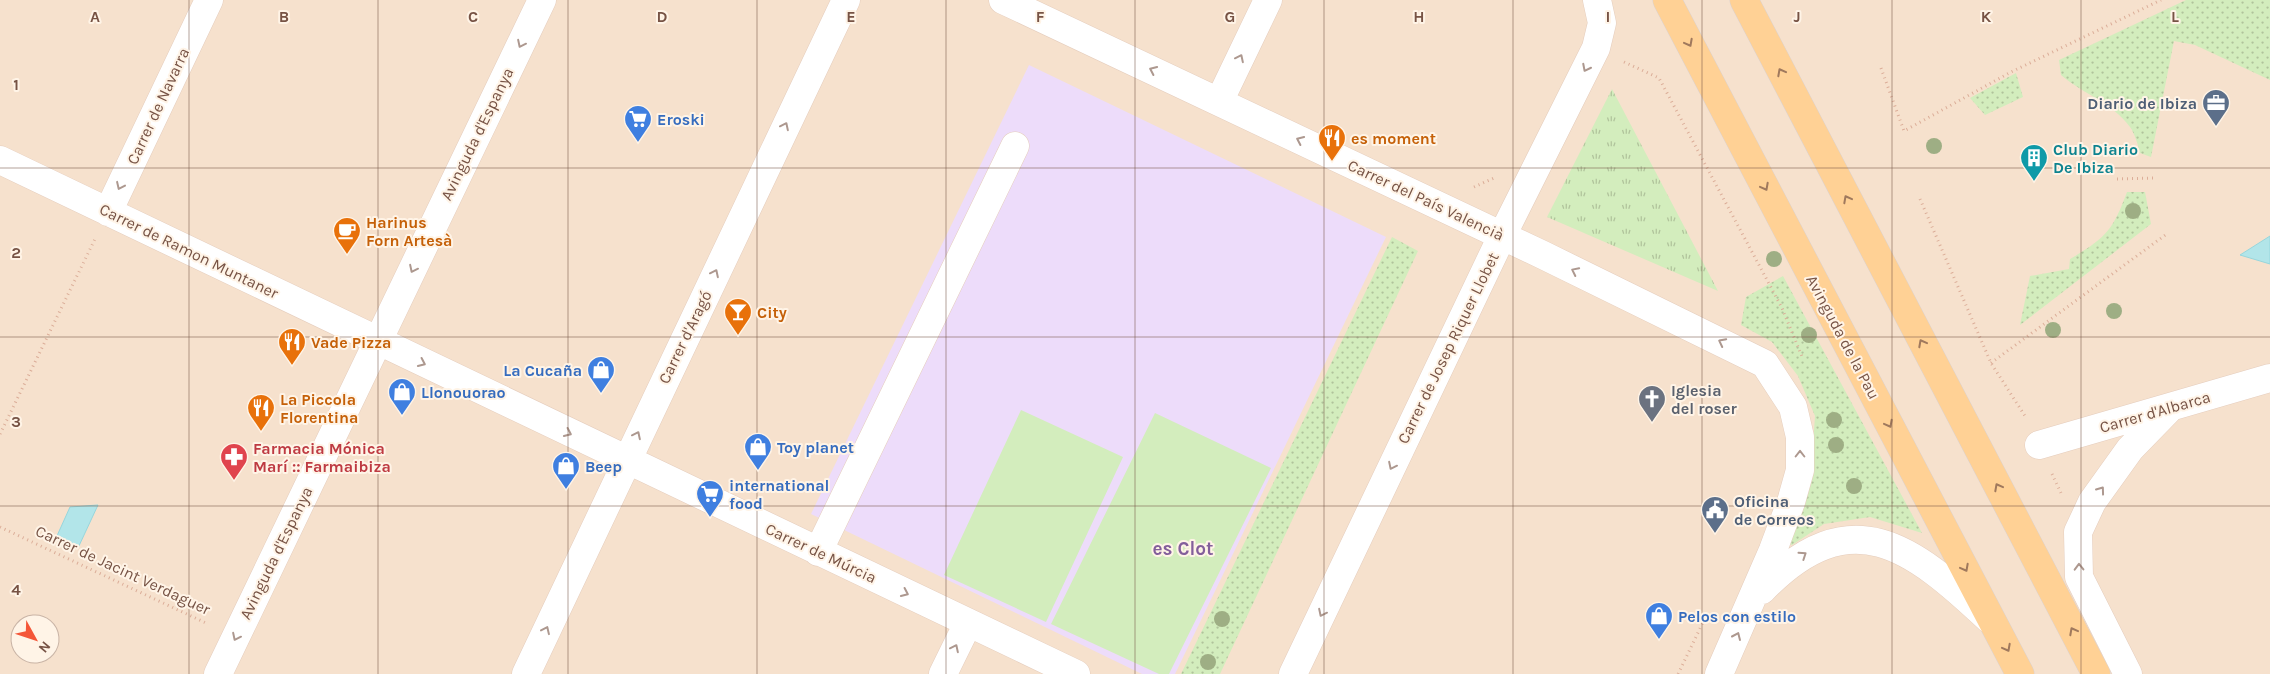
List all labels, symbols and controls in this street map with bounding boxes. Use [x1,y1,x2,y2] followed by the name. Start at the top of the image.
[90,7,100,26] text: A
[279,7,289,26] text: B
[468,7,478,26] text: C
[657,7,668,26] text: D
[846,7,856,26] text: E
[1036,7,1045,26] text: F
[1225,7,1235,26] text: G
[1413,7,1425,26] text: H
[1606,7,1610,26] text: I
[1793,7,1801,26] text: J
[1981,7,1992,26] text: K
[2171,7,2179,26] text: L
[1683,38,1693,47] one-way arrow
[517,39,527,48] one-way arrow
[123,45,193,167] street label: Carrer de Navarra
[1234,54,1244,63] one-way arrow
[1582,63,1592,72] one-way arrow
[437,65,517,203] street label: Avinguda d'Espanya
[1149,66,1158,77] one-way arrow
[1777,68,1787,77] one-way arrow
[13,75,19,94] text: 1
[2201,88,2231,127] office icon: Diario de Ibiza
[2087,94,2197,113] place label: Diario de Ibiza
[623,104,653,143] supermarket icon: Eroski
[657,110,705,129] place label: Eroski
[779,122,789,131] one-way arrow
[1317,123,1347,162] restaurant icon: es moment
[1351,129,1436,148] place label: es moment
[1296,136,1305,146] one-way arrow
[2053,140,2138,177] place label: Club Diario De Ibiza
[2019,143,2049,182] building icon: Club Diario De Ibiza
[1345,155,1507,245] street label: Carrer del País Valencià
[116,181,126,190] one-way arrow
[1759,182,1769,191] one-way arrow
[1843,195,1853,204] one-way arrow
[96,199,282,303] street label: Carrer de Ramon Muntaner
[366,213,452,250] place label: Harinus Forn Artesà
[332,216,362,255] cafe icon: Harinus Forn Artesà
[11,243,21,262] text: 2
[1393,249,1503,447] street label: Carrer de Josep Riquer Llobet
[408,264,419,273] one-way arrow
[1572,267,1581,277] one-way arrow
[709,269,719,278] one-way arrow
[1802,272,1884,402] street label: Avinguda de la Pau
[654,287,716,387] street label: Carrer d'Aragó
[723,297,753,336] bar icon: City
[757,303,787,322] place label: City
[277,327,307,366] restaurant icon: Vade Pizza
[311,333,391,352] place label: Vade Pizza
[1718,338,1727,348] one-way arrow
[1918,339,1928,348] one-way arrow
[586,355,616,394] shop icon: La Cucaña
[417,357,426,367] one-way arrow
[503,361,582,380] place label: La Cucaña
[387,377,417,416] shop icon: Llonouorao
[1671,381,1737,418] place label: Iglesia del roser
[421,383,506,402] place label: Llonouorao
[1637,384,1667,423] church icon: Iglesia del roser
[2097,387,2213,437] street label: Carrer d'Albarca
[280,390,358,427] place label: La Piccola Florentina
[246,393,276,432] restaurant icon: La Piccola Florentina
[11,412,21,431] text: 3
[1883,419,1893,428] one-way arrow
[563,426,572,437] one-way arrow
[631,431,642,440] one-way arrow
[743,432,773,471] shop icon: Toy planet
[777,438,854,457] place label: Toy planet
[253,439,391,476] place label: Farmacia Mónica Marí :: Farmaibiza
[219,442,249,481] pharmacy icon: Farmacia Mónica Marí :: Farmaibiza
[1795,450,1805,458] one-way arrow
[551,451,581,490] shop icon: Beep
[585,457,622,476] place label: Beep
[1388,461,1398,470] one-way arrow
[729,476,829,513] place label: international food
[695,479,725,518] supermarket icon: international food
[1994,483,2004,492] one-way arrow
[236,484,316,622] street label: Avinguda d'Espanya
[2095,486,2104,496] one-way arrow
[1734,492,1814,529] place label: Oficina de Correos
[1700,495,1730,534] public building icon: Oficina de Correos
[762,519,880,587] street label: Carrer de Múrcia
[33,521,214,619] street label: Carrer de Jacint Verdaguer
[1153,538,1213,560] district label: es Clot
[1798,552,1807,561] one-way arrow
[1959,563,1969,572] one-way arrow
[2073,563,2084,571] one-way arrow
[11,580,21,599] text: 4
[900,586,909,597] one-way arrow
[1644,601,1674,640] shop icon: Pelos con estilo
[1678,607,1796,626] place label: Pelos con estilo
[1318,608,1328,617] one-way arrow
[10,614,60,664] north arrow
[540,626,550,635] one-way arrow
[2069,627,2079,636] one-way arrow
[232,631,242,640] one-way arrow
[1731,632,1742,641] one-way arrow
[35,638,54,656] text: N
[2001,643,2011,652] one-way arrow
[949,645,959,654] one-way arrow

